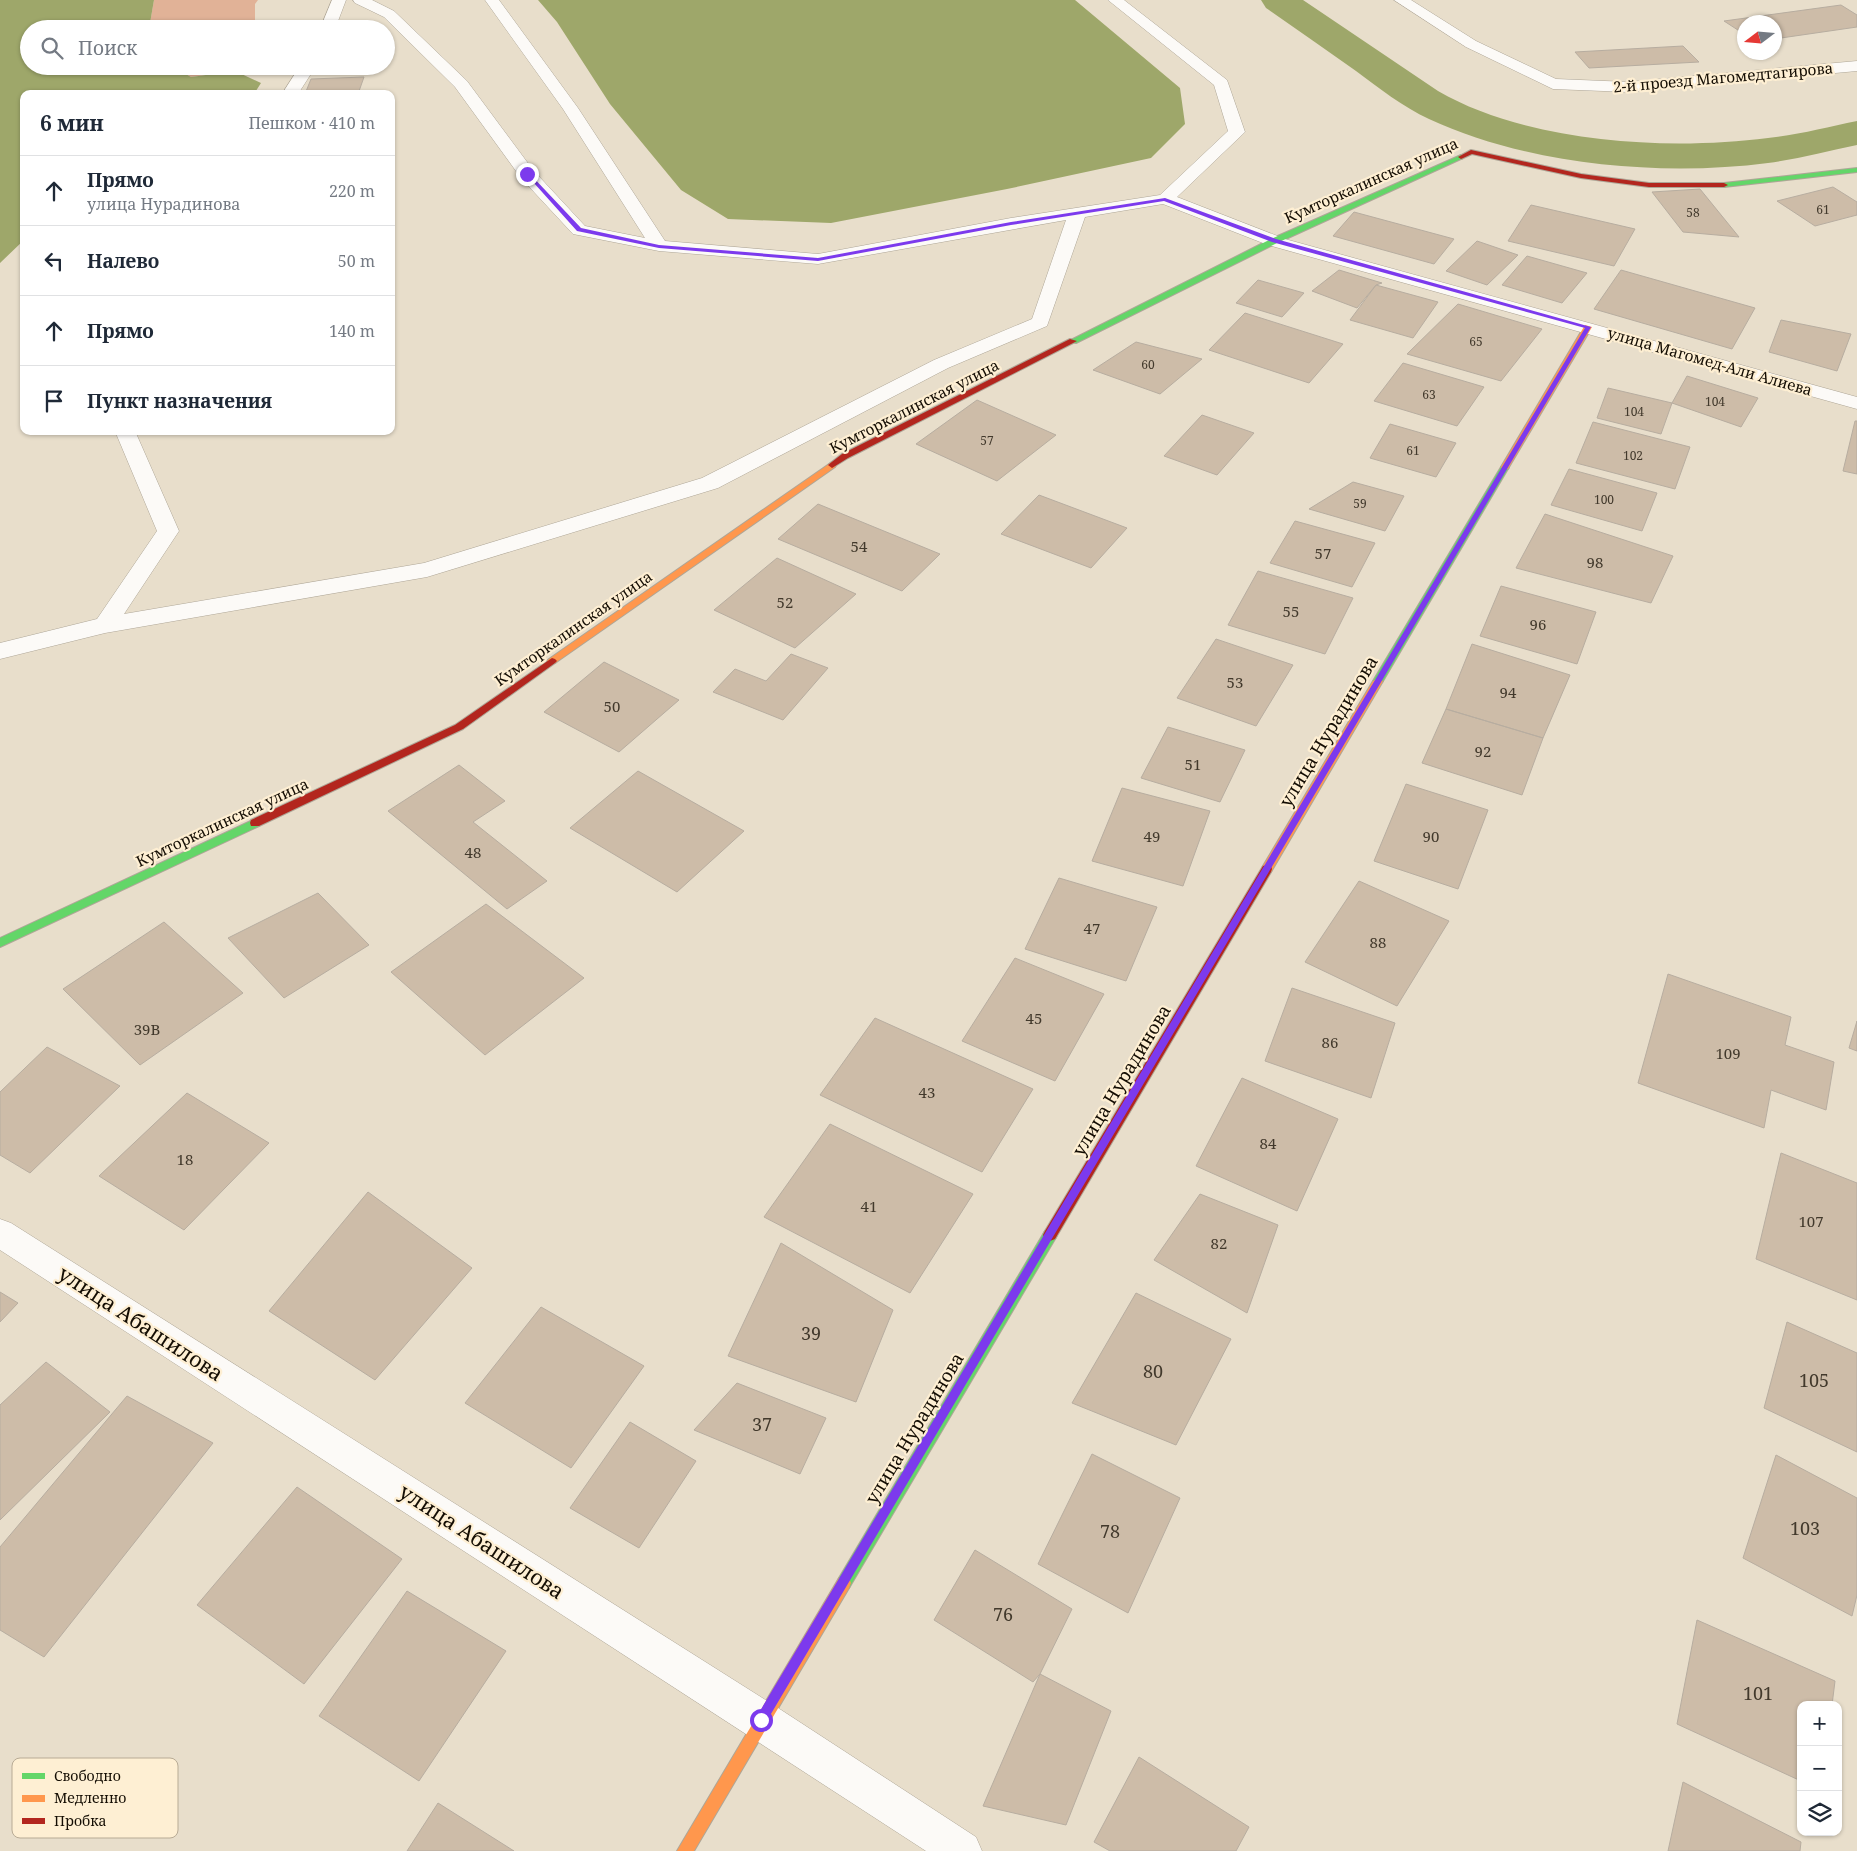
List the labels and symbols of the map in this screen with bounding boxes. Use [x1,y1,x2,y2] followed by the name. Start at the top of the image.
[1737,15,1782,60] north arrow
[1612,57,1834,97] street label: 2-й проезд Магомедтагирова
[1281,133,1461,227] street label: Кумторкалинская улица
[516,163,539,186] route end
[1816,201,1830,218] house number: 61
[1686,204,1700,221] house number: 58
[1605,322,1815,400] street label: улица Магомед-Али Алиева
[1469,333,1483,350] house number: 65
[826,354,1002,458] street label: Кумторкалинская улица
[1141,356,1155,373] house number: 60
[1422,386,1436,403] house number: 63
[1705,393,1725,410] house number: 104
[1624,403,1644,420] house number: 104
[980,432,994,449] house number: 57
[1406,442,1420,459] house number: 61
[1623,447,1643,464] house number: 102
[1594,491,1614,508] house number: 100
[1353,495,1367,512] house number: 59
[851,536,868,556] house number: 54
[1315,543,1331,563] house number: 57
[1587,552,1603,572] house number: 98
[490,566,656,690] street label: Кумторкалинская улица
[777,592,793,612] house number: 52
[1283,601,1299,621] house number: 55
[1530,614,1546,634] house number: 96
[1273,651,1383,811] street label: улица Нурадинова
[1227,672,1243,692] house number: 53
[1500,682,1517,702] house number: 94
[604,696,620,716] house number: 50
[1475,741,1491,761] house number: 92
[1185,754,1201,774] house number: 51
[133,773,311,871] street label: Кумторкалинская улица
[1144,826,1160,846] house number: 49
[1423,826,1439,846] house number: 90
[465,842,481,862] house number: 48
[1084,918,1100,938] house number: 47
[1370,932,1386,952] house number: 88
[1066,1000,1176,1160] street label: улица Нурадинова
[1026,1008,1042,1028] house number: 45
[134,1019,160,1039] house number: 39В
[1322,1032,1338,1052] house number: 86
[1715,1043,1741,1063] house number: 109
[919,1082,935,1102] house number: 43
[1260,1133,1277,1153] house number: 84
[177,1149,193,1169] house number: 18
[861,1196,877,1216] house number: 41
[1798,1211,1824,1231] house number: 107
[1211,1233,1227,1253] house number: 82
[53,1259,229,1387] street label: улица Абашилова
[801,1321,821,1345] house number: 39
[859,1348,969,1508] street label: улица Нурадинова
[1143,1359,1163,1383] house number: 80
[1799,1368,1829,1392] house number: 105
[752,1412,772,1436] house number: 37
[394,1477,570,1605] street label: улица Абашилова
[1790,1516,1820,1540] house number: 103
[1100,1519,1120,1543] house number: 78
[993,1602,1013,1626] house number: 76
[1743,1681,1773,1705] house number: 101
[750,1709,773,1732] route start
[12,1758,178,1838] legend
[54,1766,121,1785] text: Свободно
[54,1788,126,1807] text: Медленно
[54,1811,106,1830] text: Пробка

